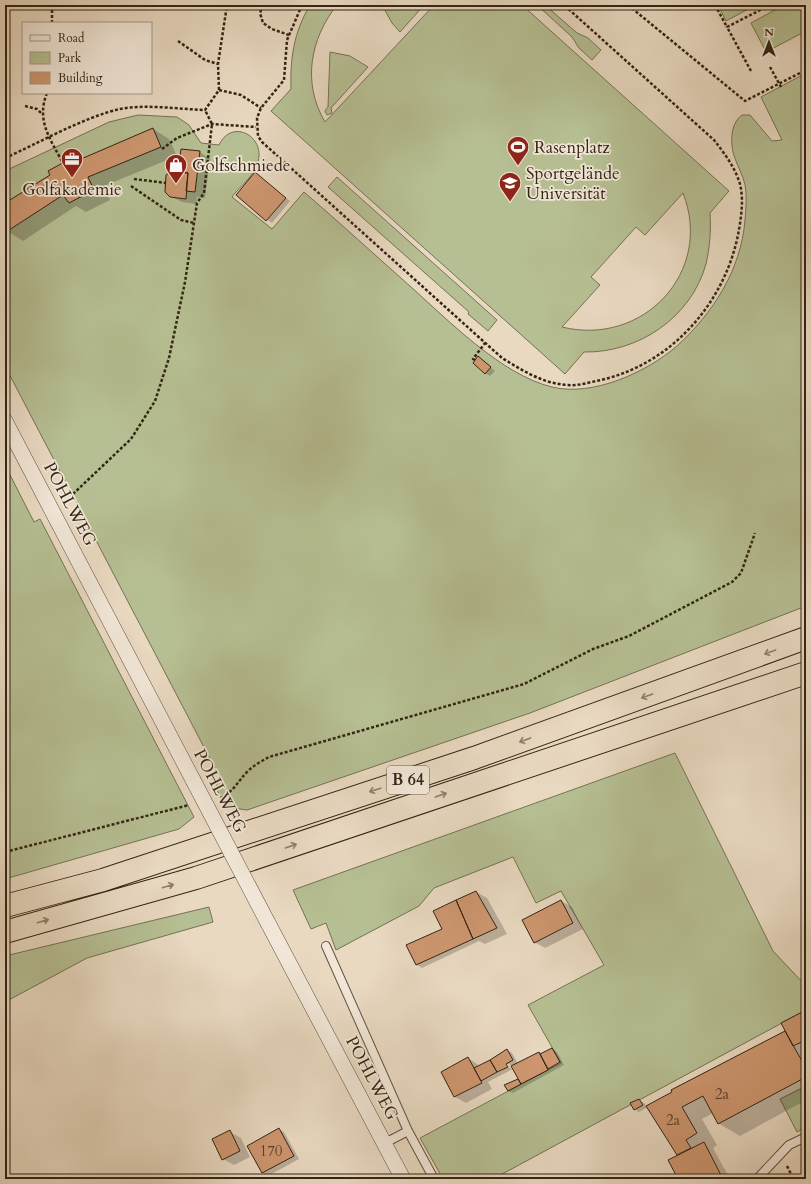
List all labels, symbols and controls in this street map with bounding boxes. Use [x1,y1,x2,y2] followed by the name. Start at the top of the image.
[22,22,152,94] legend
[749,22,789,62] north arrow
[764,25,774,40] text: N
[58,30,85,46] text: Road
[58,50,82,66] text: Park
[58,70,103,86] text: Building
[505,134,531,167] sports icon: Rasenplatz
[534,136,610,159] place label: Rasenplatz
[59,146,85,179] office icon: Golfakademie
[163,152,189,185] shop icon: Golfschmiede
[192,154,291,177] place label: Golfschmiede
[526,162,620,205] place label: Sportgelände Universität
[497,170,523,203] school or university icon: Sportgelände Universität
[22,178,122,201] place label: Golfakademie
[38,458,102,550] street label: POHLWEG
[764,648,776,656] one-way arrow
[642,692,654,700] one-way arrow
[519,736,531,744] one-way arrow
[188,745,252,837] street label: POHLWEG
[387,766,429,794] road number: B 64
[370,787,382,795] one-way arrow
[434,791,447,798] one-way arrow
[285,841,297,849] one-way arrow
[161,881,174,889] one-way arrow
[36,917,49,924] one-way arrow
[340,1032,404,1124] street label: POHLWEG
[715,1084,730,1104] house number: 2a
[666,1110,681,1130] house number: 2a
[259,1141,283,1161] house number: 170

